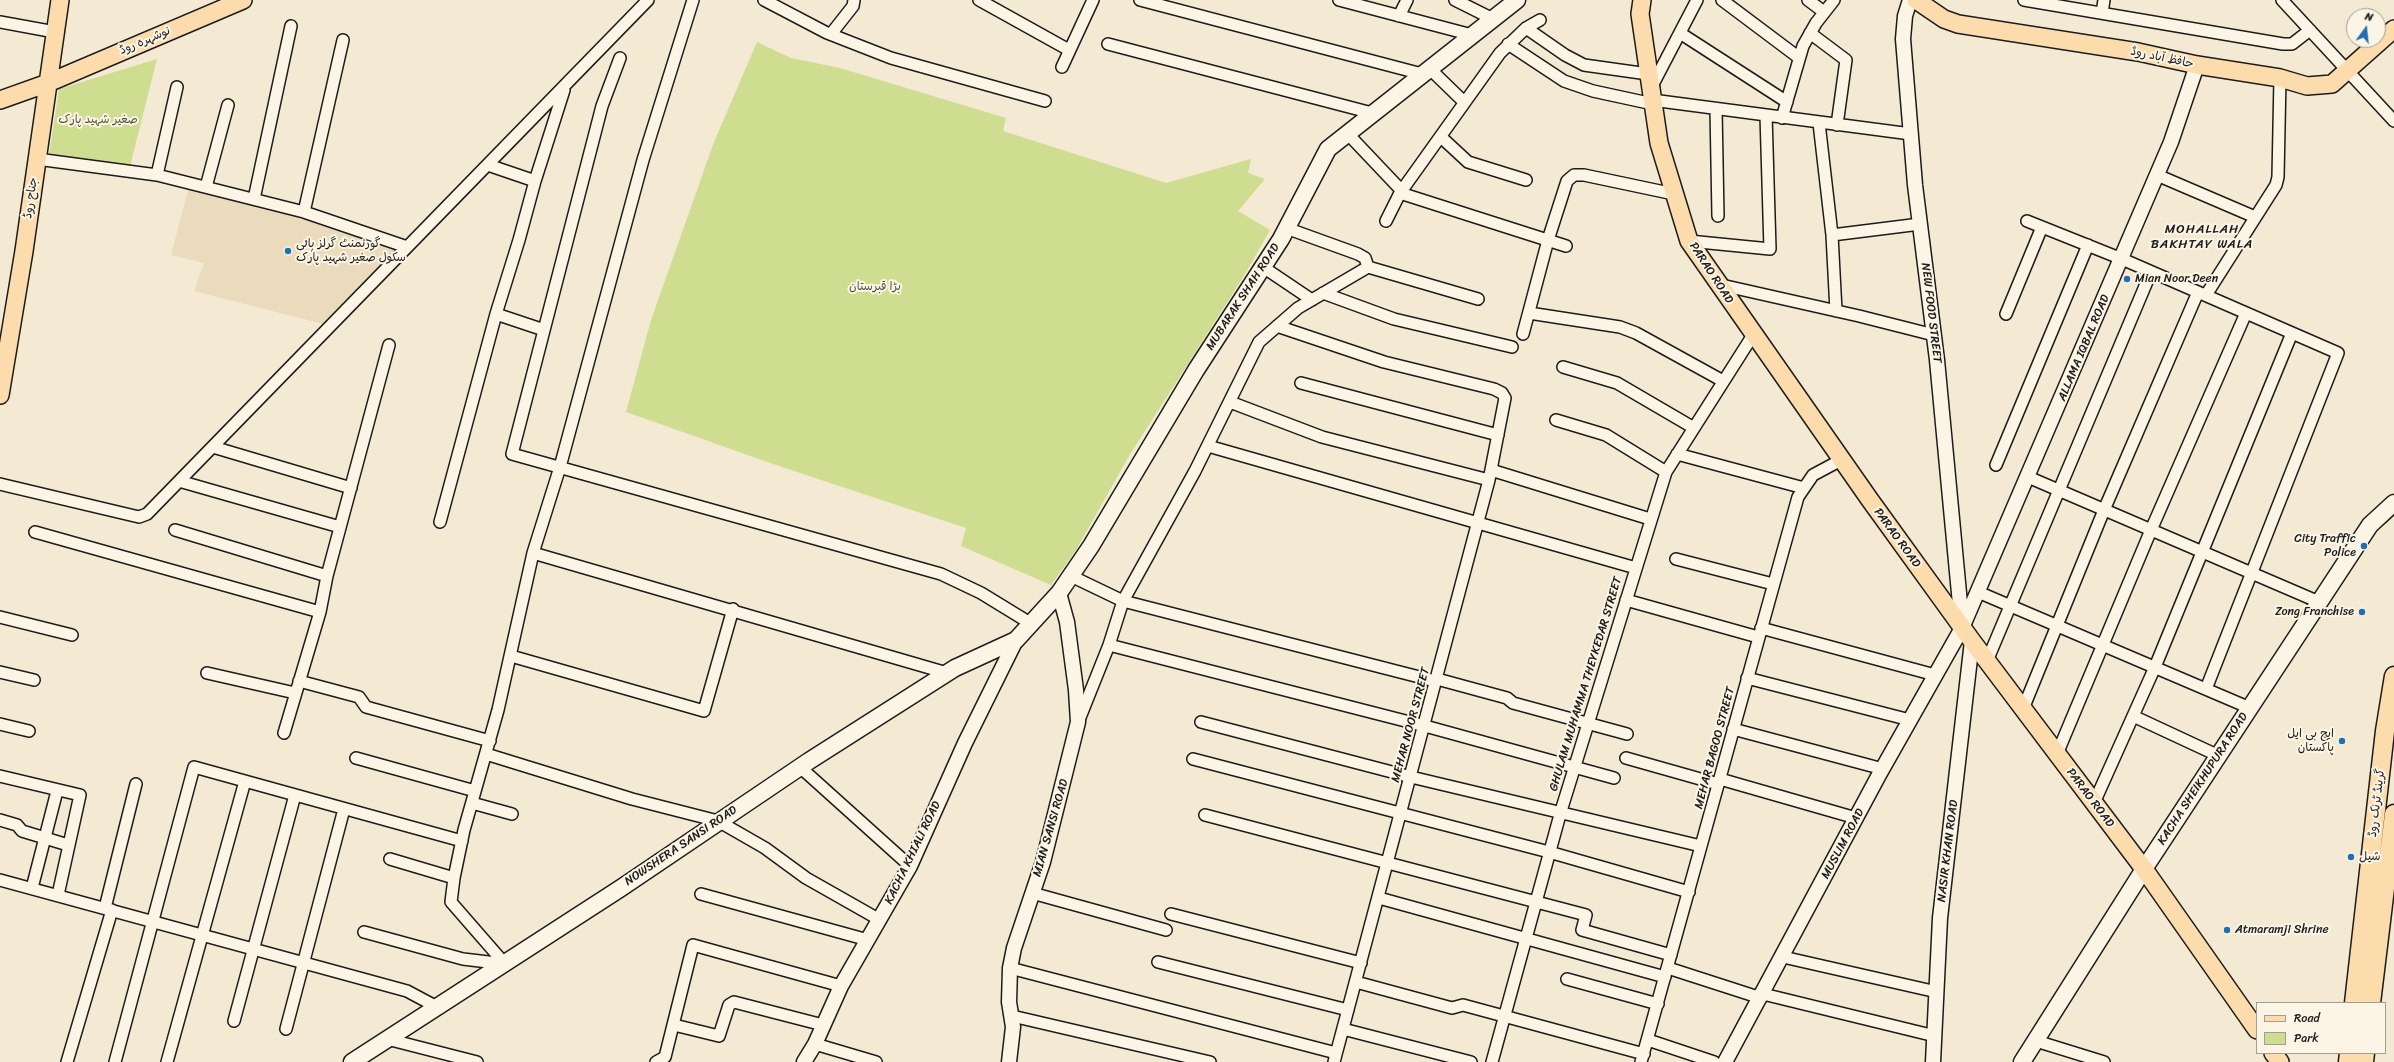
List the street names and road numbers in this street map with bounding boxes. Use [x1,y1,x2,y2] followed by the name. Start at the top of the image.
[117,24,173,58] street label: نوشہرہ روڈ
[2129,44,2195,72] street label: حافظ آباد روڈ
[21,176,41,220] street label: جناح روڈ
[1686,240,1736,306] street label: PARAO ROAD
[1203,241,1283,353] street label: MUBARAK SHAH ROAD
[1918,262,1944,364] street label: NEW FOOD STREET
[2055,293,2113,403] street label: ALLAMA IQBAL ROAD
[1871,505,1923,571] street label: PARAO ROAD
[1546,575,1626,793] street label: GHULAM MUHAMMA THEYKEDAR STREET
[1389,666,1433,784] street label: MEHAR NOOR STREET
[1692,685,1738,811] street label: MEHAR BAGOO STREET
[2155,710,2251,848] street label: KACHA SHEIKHUPURA ROAD
[2063,766,2117,830] street label: PARAO ROAD
[2366,768,2388,838] street label: گرینڈ ٹرنک روڈ
[1030,777,1072,879] street label: MIAN SANSI ROAD
[882,799,944,907] street label: KACHA KHIALI ROAD
[1935,799,1961,903] street label: NASIR KHAN ROAD
[622,803,740,889] street label: NOWSHERA SANSI ROAD
[1818,806,1868,882] street label: MUSLIM ROAD

